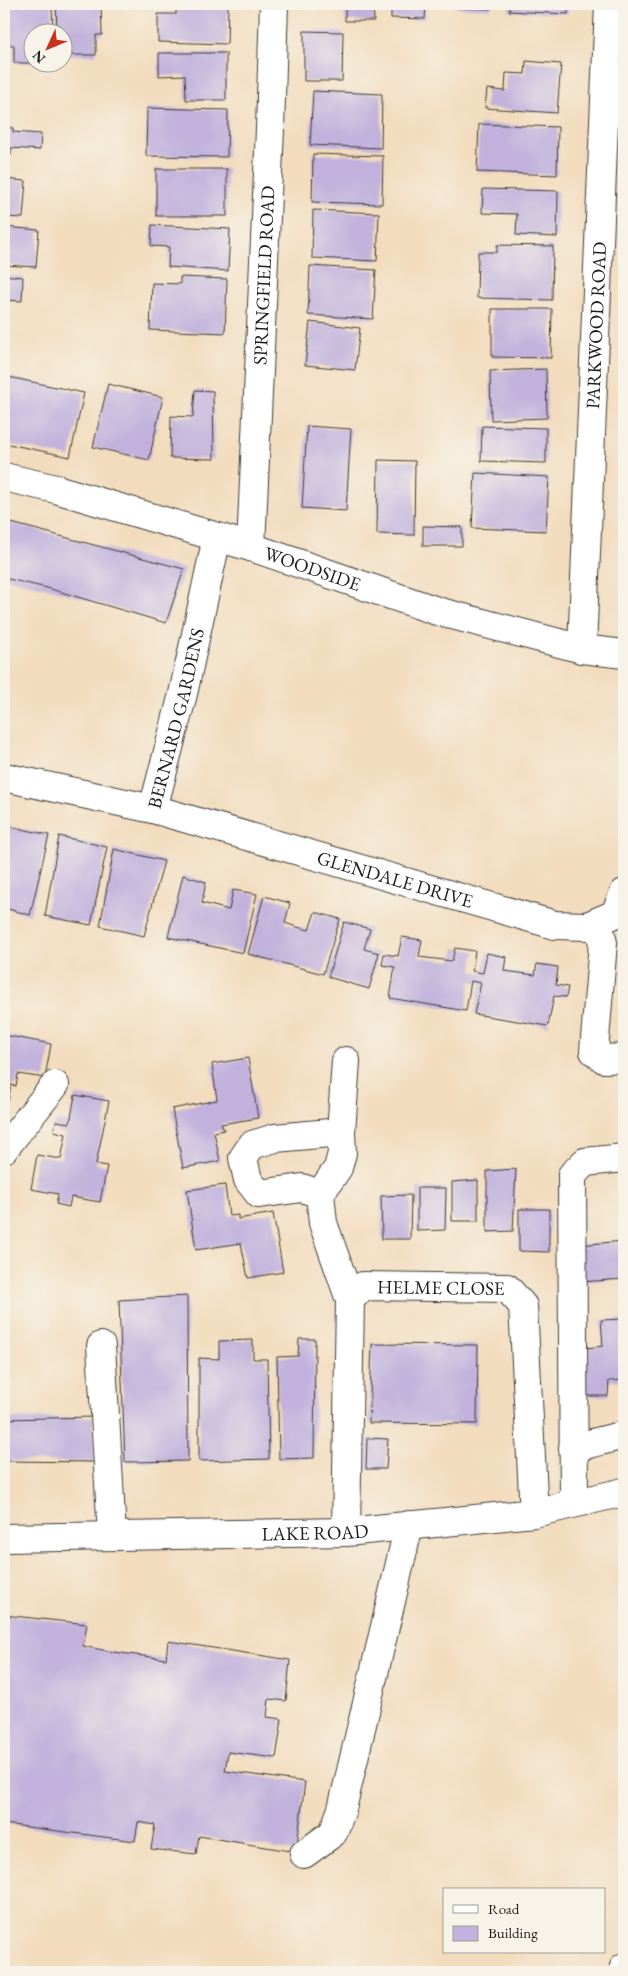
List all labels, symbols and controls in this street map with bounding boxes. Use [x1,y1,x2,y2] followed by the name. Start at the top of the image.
[22,22,72,72] north arrow
[28,46,49,67] text: N
[247,185,280,366] street label: SPRINGFIELD ROAD
[580,241,612,409] street label: PARKWOOD ROAD
[261,541,364,597] street label: WOODSIDE
[142,626,210,811] street label: BERNARD GARDENS
[314,845,476,914] street label: GLENDALE DRIVE
[377,1274,505,1301] street label: HELME CLOSE
[261,1518,370,1546] street label: LAKE ROAD
[443,1888,606,1954] legend
[488,1899,520,1918] text: Road
[488,1923,538,1942] text: Building

